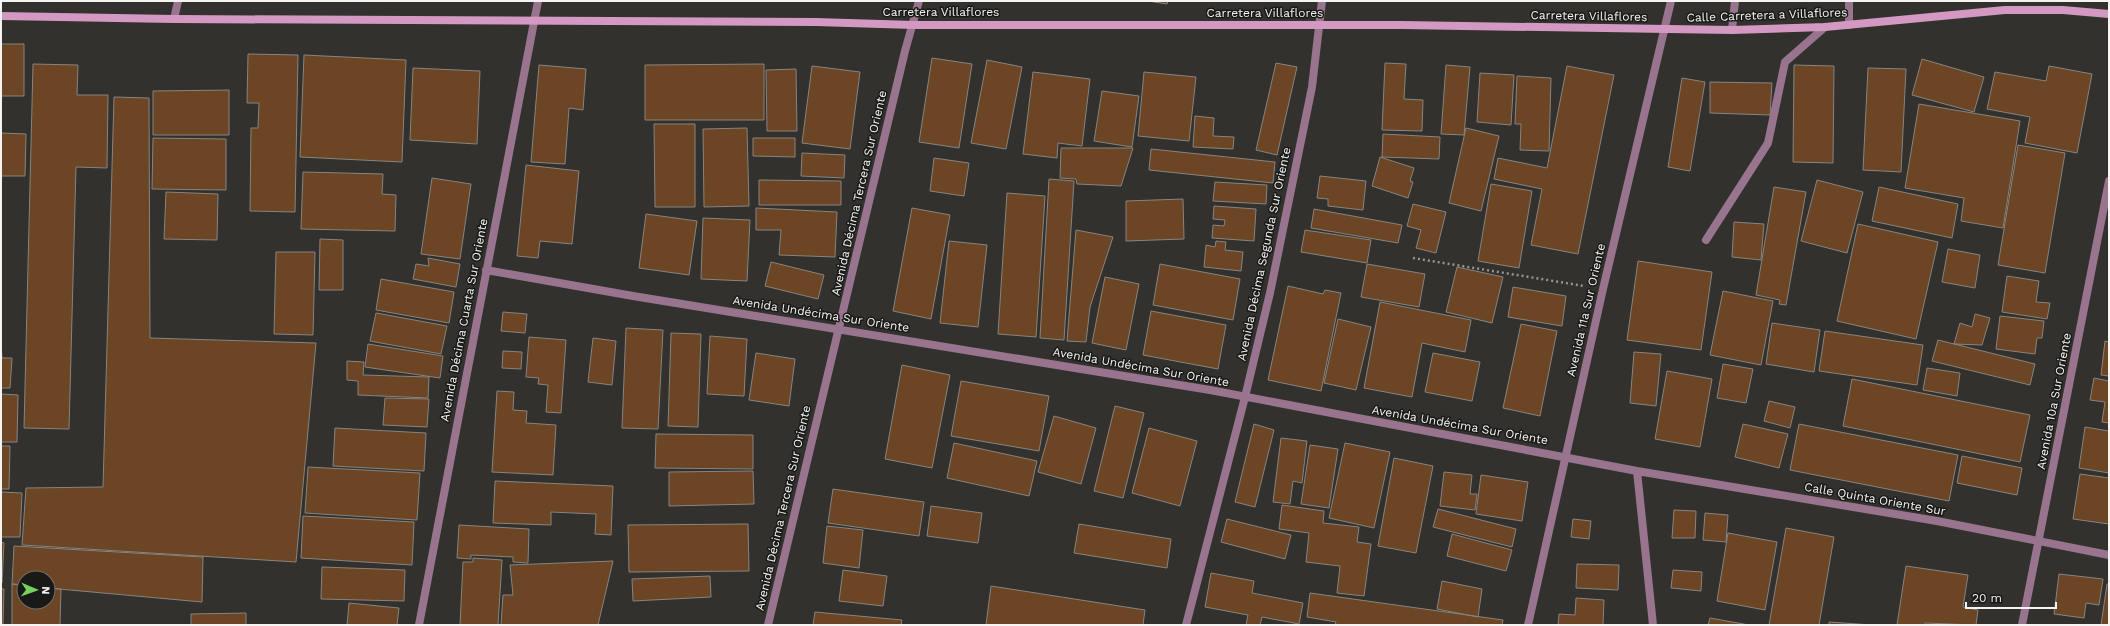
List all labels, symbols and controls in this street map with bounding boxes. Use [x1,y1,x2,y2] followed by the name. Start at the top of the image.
[883,5,999,19] street label: Carretera Villaflores
[1686,5,1848,25] street label: Calle Carretera a Villaflores
[1207,6,1323,20] street label: Carretera Villaflores
[1530,8,1648,24] street label: Carretera Villaflores
[829,89,889,297] street label: Avenida Décima Tercera Sur Oriente
[1234,146,1294,362] street label: Avenida Décima Segunda Sur Oriente
[437,217,491,423] street label: Avenida Décima Cuarta Sur Oriente
[1564,242,1608,378] street label: Avenida 11a Sur Oriente
[732,293,910,335] street label: Avenida Undécima Sur Oriente
[2034,331,2074,471] street label: Avenida 10a Sur Oriente
[1052,345,1230,389] street label: Avenida Undécima Sur Oriente
[1371,403,1549,447] street label: Avenida Undécima Sur Oriente
[753,404,813,612] street label: Avenida Décima Tercera Sur Oriente
[1803,480,1947,518] street label: Calle Quinta Oriente Sur
[16,570,56,610] north arrow
[1966,584,2056,610] scale bar
[39,586,52,595] text: N
[1972,591,2002,605] text: 20 m

